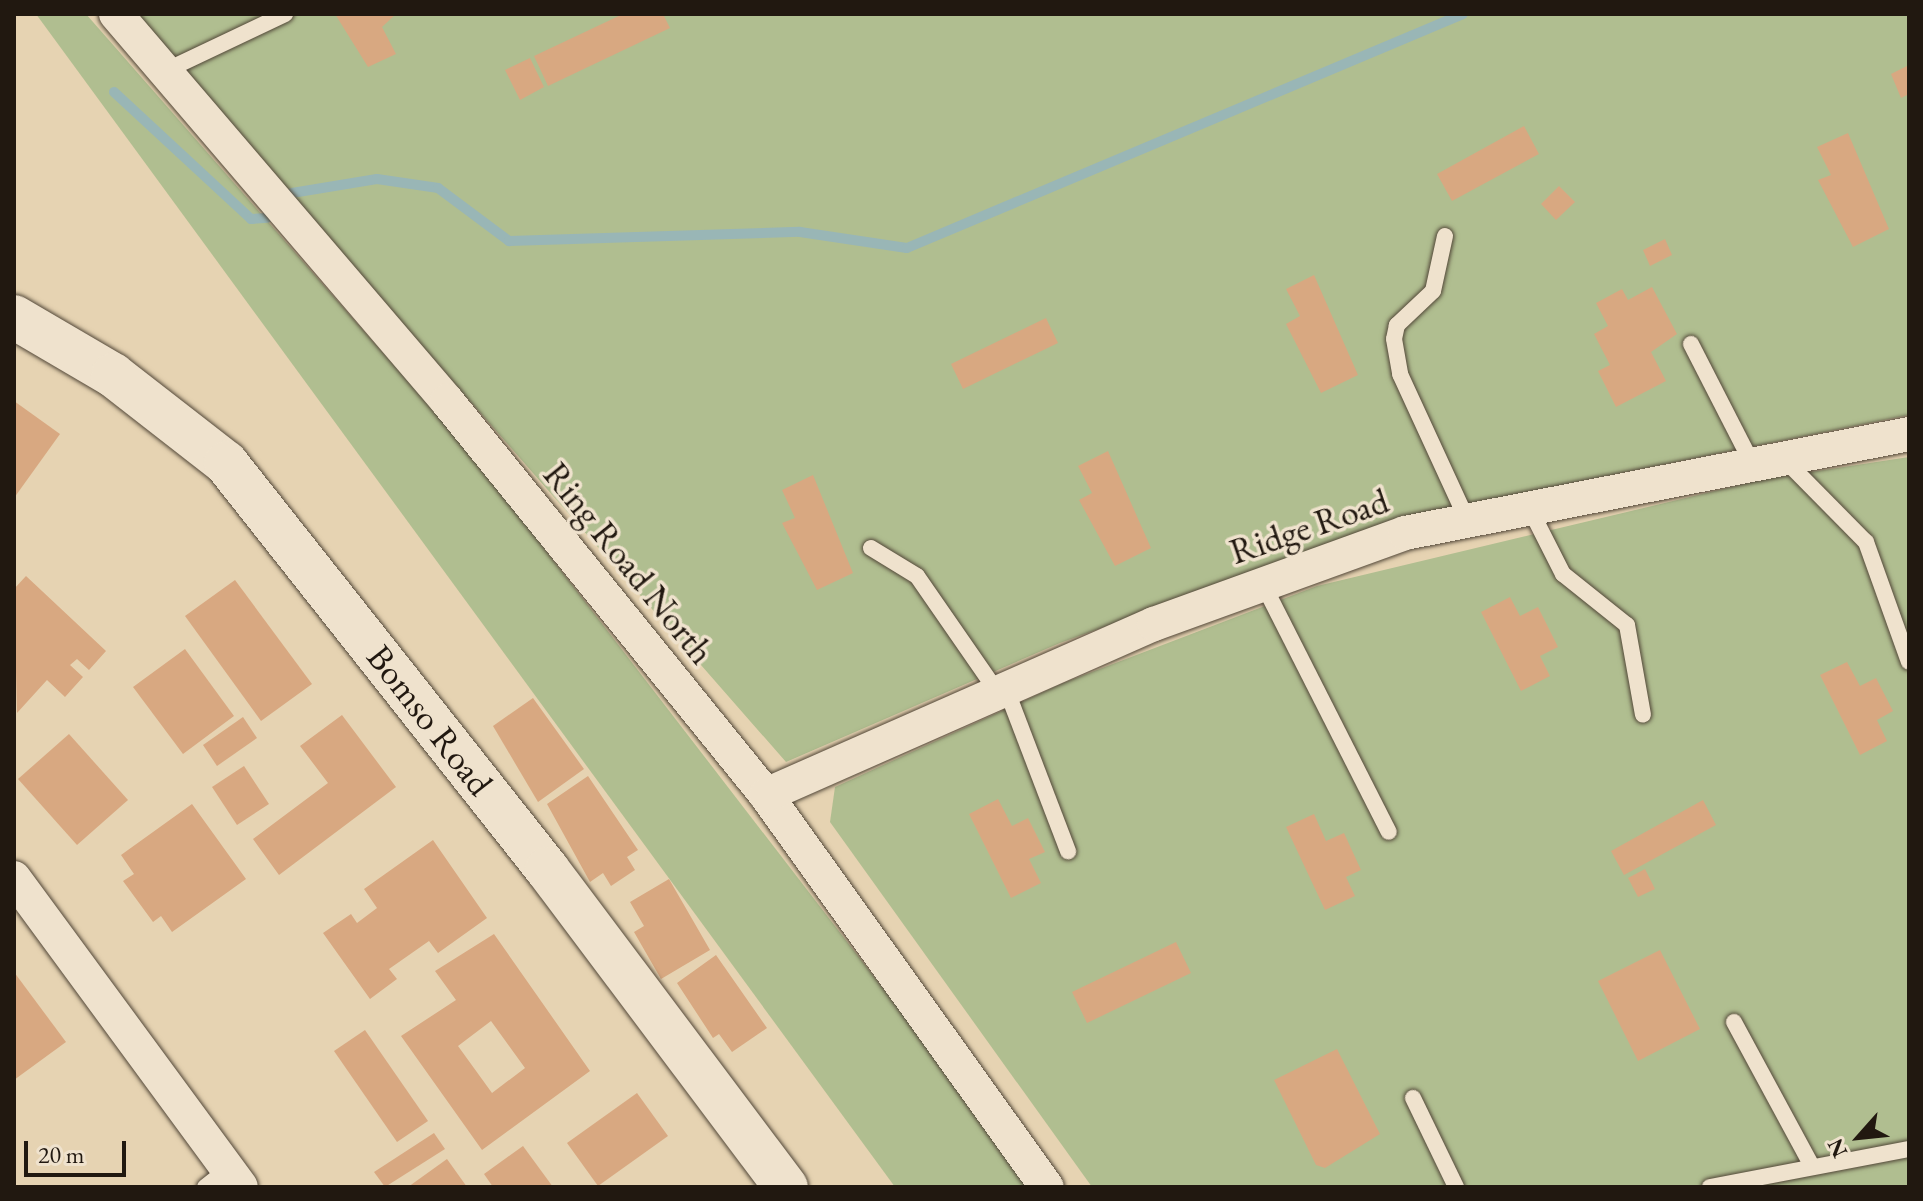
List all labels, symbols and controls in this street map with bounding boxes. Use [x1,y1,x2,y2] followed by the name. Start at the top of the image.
[534,453,724,673] street label: Ring Road North
[1224,479,1394,573] street label: Ridge Road
[358,636,502,804] street label: Bomso Road
[1819,1097,1899,1177] north arrow
[28,1125,130,1175] scale bar
[1820,1134,1854,1163] text: N
[38,1139,85,1170] text: 20 m

